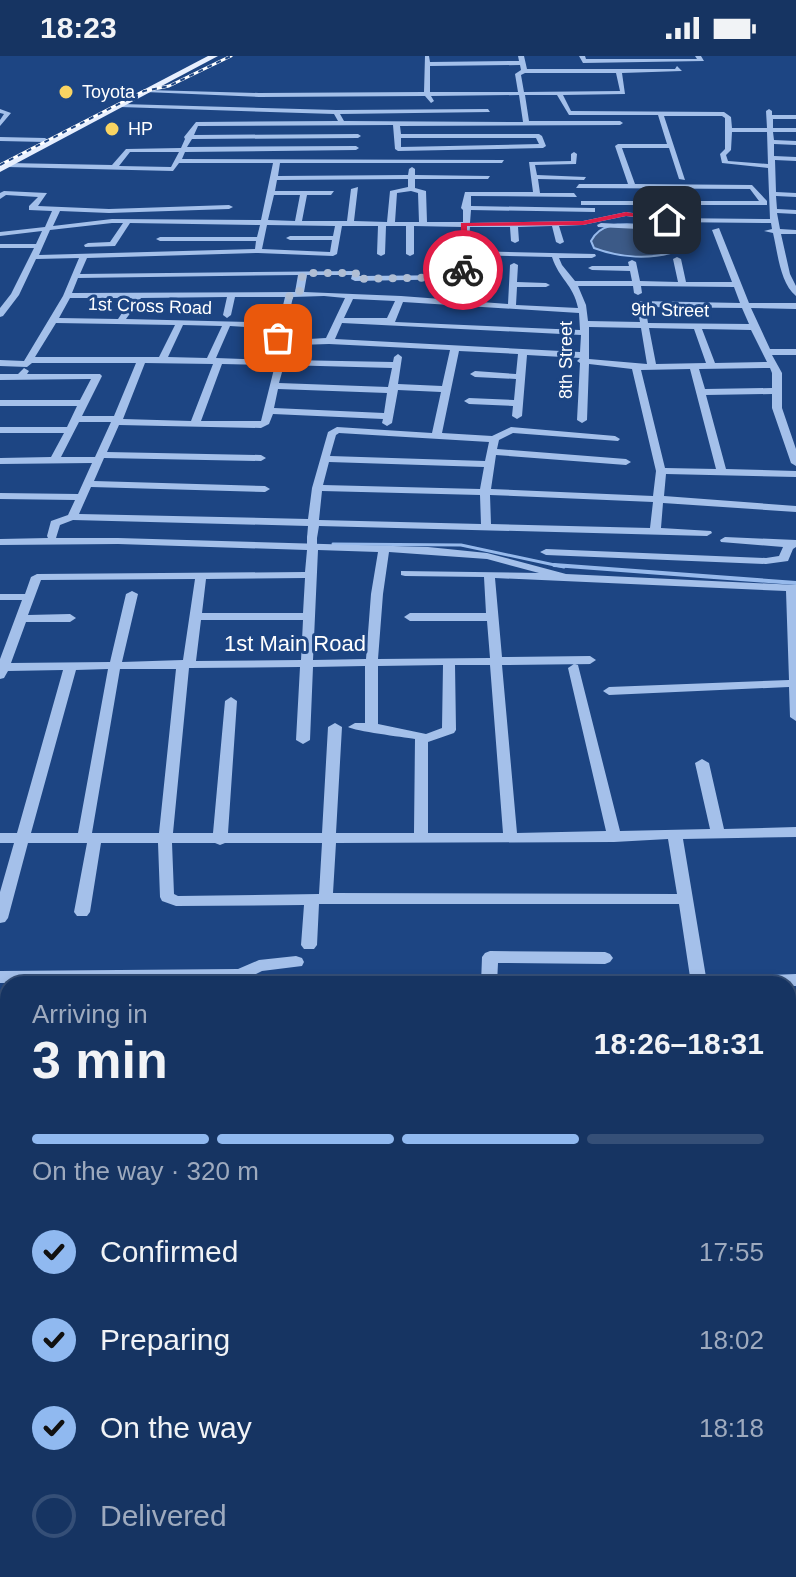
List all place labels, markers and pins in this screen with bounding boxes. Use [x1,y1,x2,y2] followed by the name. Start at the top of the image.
[82,82,136,102] place label: Toyota
[57,83,75,101] marker: Toyota
[128,119,153,139] place label: HP
[103,120,121,138] marker: HP
[633,186,701,254] pin
[244,304,312,372] pin

